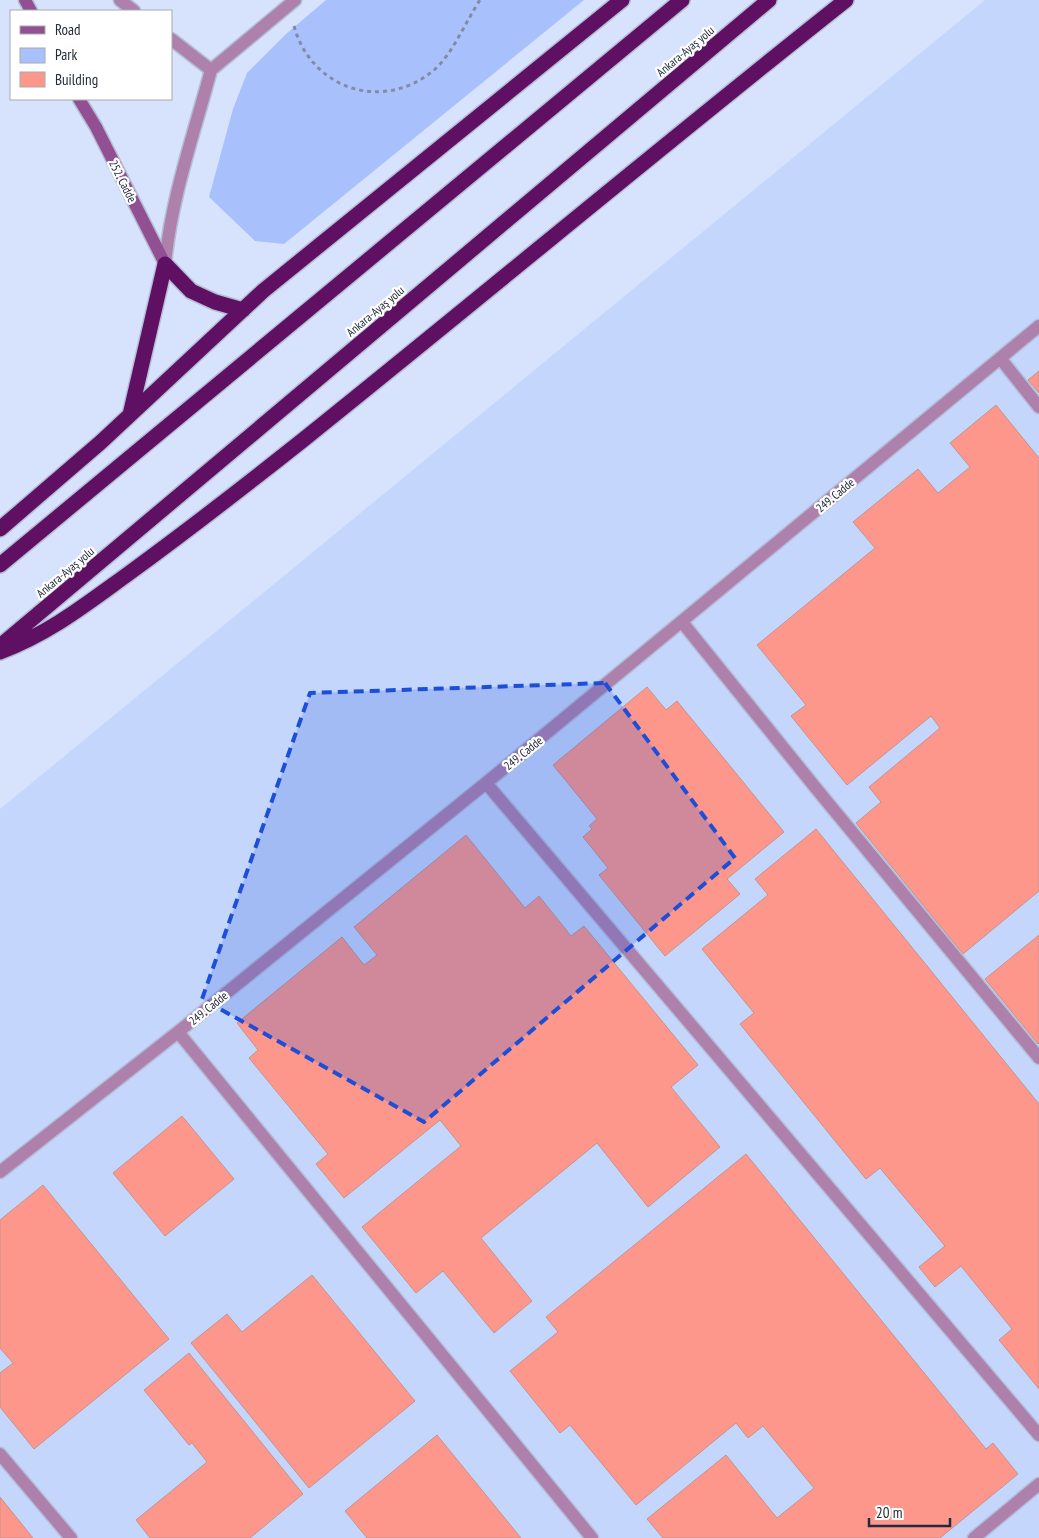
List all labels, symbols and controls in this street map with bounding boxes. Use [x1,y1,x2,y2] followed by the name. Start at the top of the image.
[10,10,172,100] legend
[55,20,81,39] text: Road
[653,23,717,79] street label: Ankara-Ayaş yolu
[55,45,77,64] text: Park
[55,70,98,89] text: Building
[106,157,140,205] street label: 252. Cadde
[343,283,407,339] street label: Ankara-Ayaş yolu
[813,475,857,515] street label: 249. Cadde
[33,544,97,600] street label: Ankara-Ayaş yolu
[501,733,545,773] street label: 249. Cadde
[186,988,230,1028] street label: 249. Cadde
[869,1496,950,1528] scale bar
[876,1503,902,1522] text: 20 m

